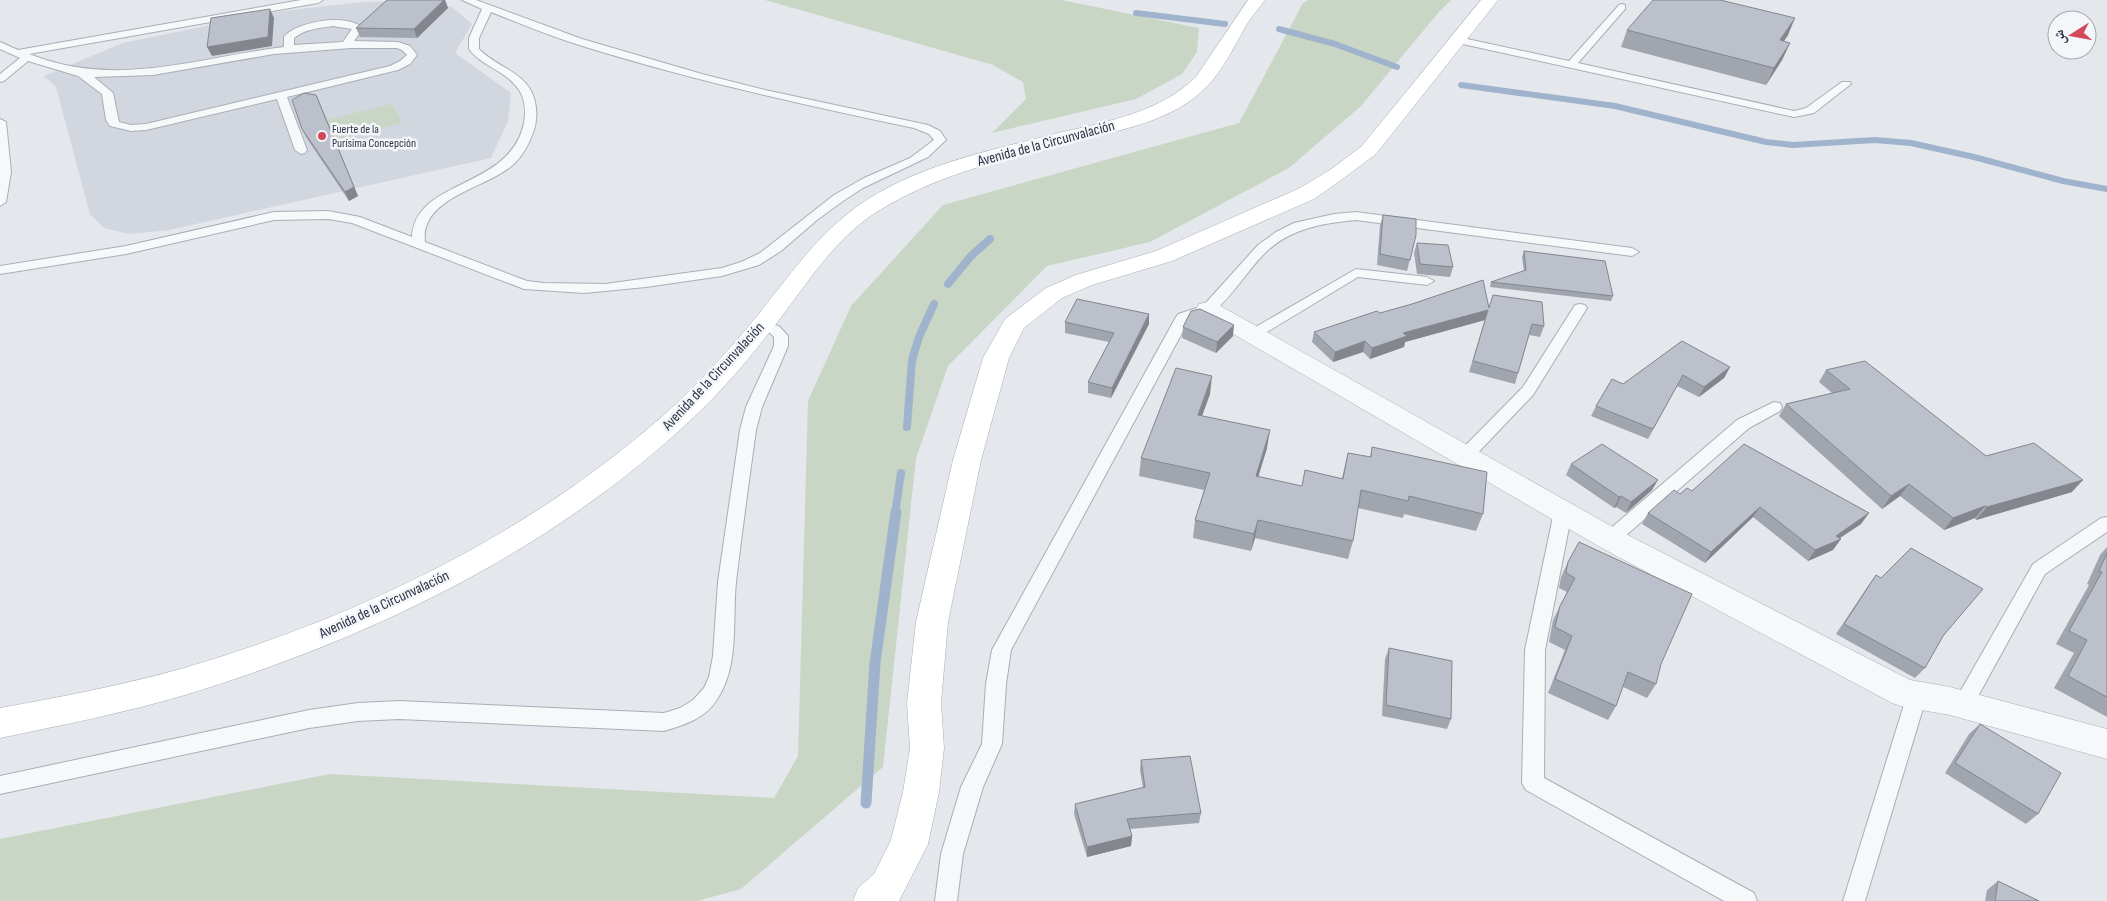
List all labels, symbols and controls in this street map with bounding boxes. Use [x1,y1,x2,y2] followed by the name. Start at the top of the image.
[2047,10,2097,60] north arrow
[2050,28,2069,46] text: ش
[974,116,1117,171] street label: Avenida de la Circunvalación
[332,122,416,151] place label: Fuerte de la Purísima Concepción
[316,130,328,142] marker: Fuerte de la Purísima Concepción
[658,318,769,435] street label: Avenida de la Circunvalación
[315,566,452,643] street label: Avenida de la Circunvalación

